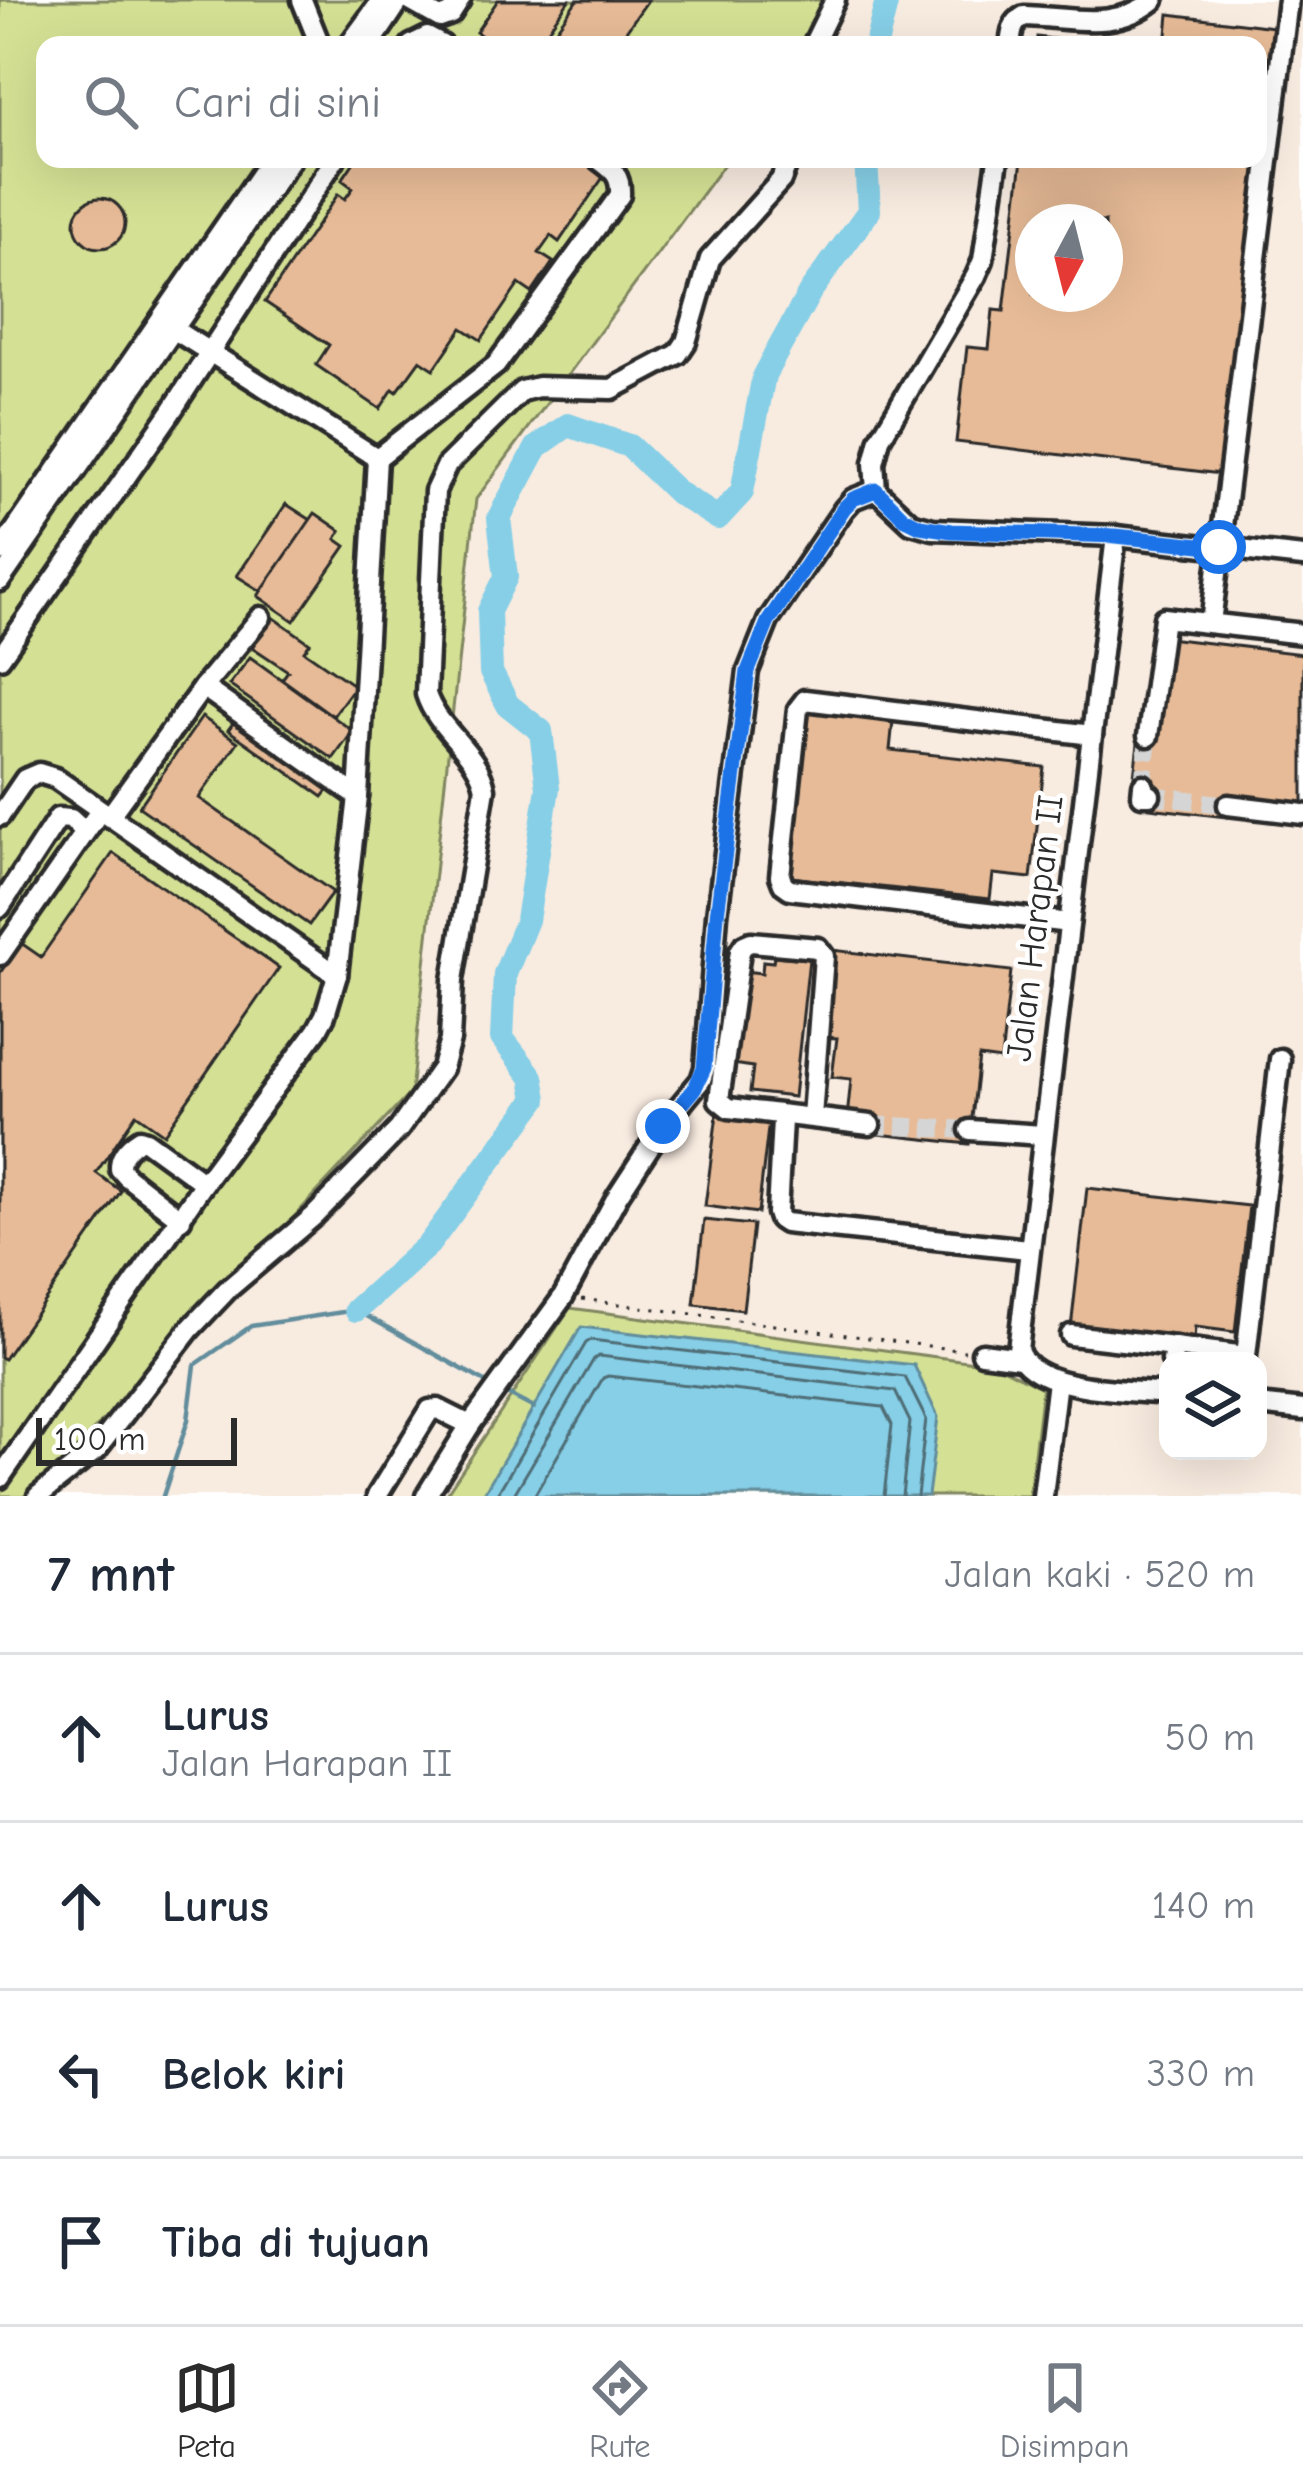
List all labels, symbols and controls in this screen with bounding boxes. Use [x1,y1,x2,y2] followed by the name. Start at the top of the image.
[36,36,1267,168] search box
[78,69,144,135] icon: search
[174,76,381,128] text: Cari di sini
[1015,204,1123,312] north arrow
[1192,520,1246,574] route start
[998,792,1072,1064] street label: Jalan Harapan II
[636,1099,690,1153] route end
[1159,1352,1267,1460] map controls
[1159,1352,1267,1460] button: layers
[36,1412,237,1465] scale bar
[54,1420,146,1458] text: 100 m
[48,1545,174,1604] text: 7 mnt
[944,1552,1255,1597] text: Jalan kaki · 520 m
[162,1689,269,1741] text: Lurus
[48,1705,114,1771] icon: ahead
[1165,1715,1255,1760] text: 50 m
[162,1741,452,1786] text: Jalan Harapan II
[48,1873,114,1939] icon: ahead
[162,1880,269,1932] text: Lurus
[1152,1883,1255,1928] text: 140 m
[48,2041,114,2107] icon: left
[162,2048,345,2100] text: Belok kiri
[1147,2051,1255,2096] text: 330 m
[48,2209,114,2275] icon: arrive
[162,2216,430,2268] text: Tiba di tujuan
[174,2355,240,2465] tab: Peta
[587,2355,653,2465] tab: Rute
[1000,2355,1129,2465] tab: Disimpan

